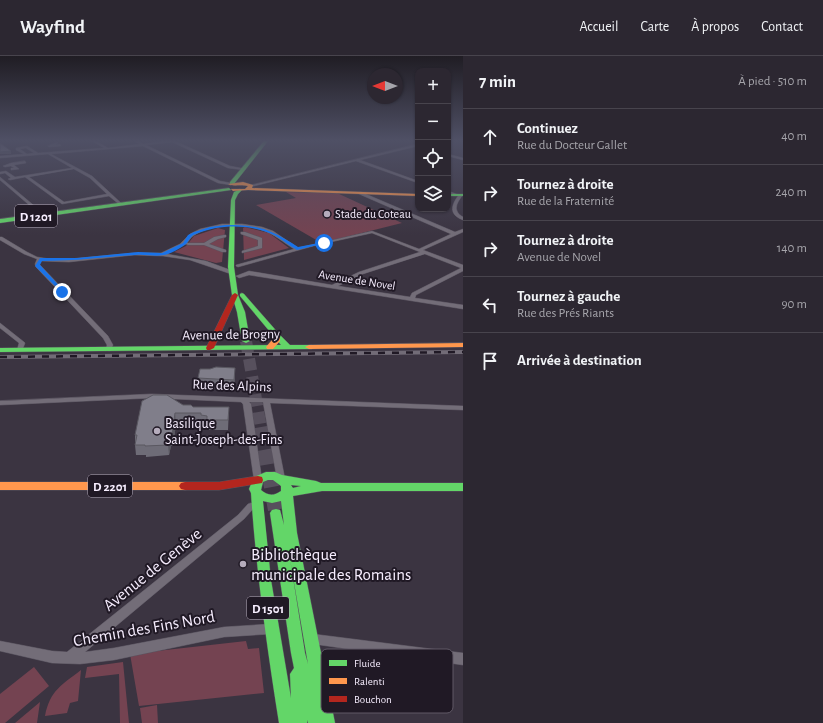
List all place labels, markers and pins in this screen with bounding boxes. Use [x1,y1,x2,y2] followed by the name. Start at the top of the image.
[335,208,411,220] place label: Stade du Coteau
[322,209,332,219] marker: Stade du Coteau
[165,417,282,447] place label: Basilique Saint-Joseph-des-Fins
[152,426,162,436] marker: Basilique Saint-Joseph-des-Fins
[251,546,411,583] place label: Bibliothèque municipale des Romains
[238,559,248,569] marker: Bibliothèque municipale des Romains

